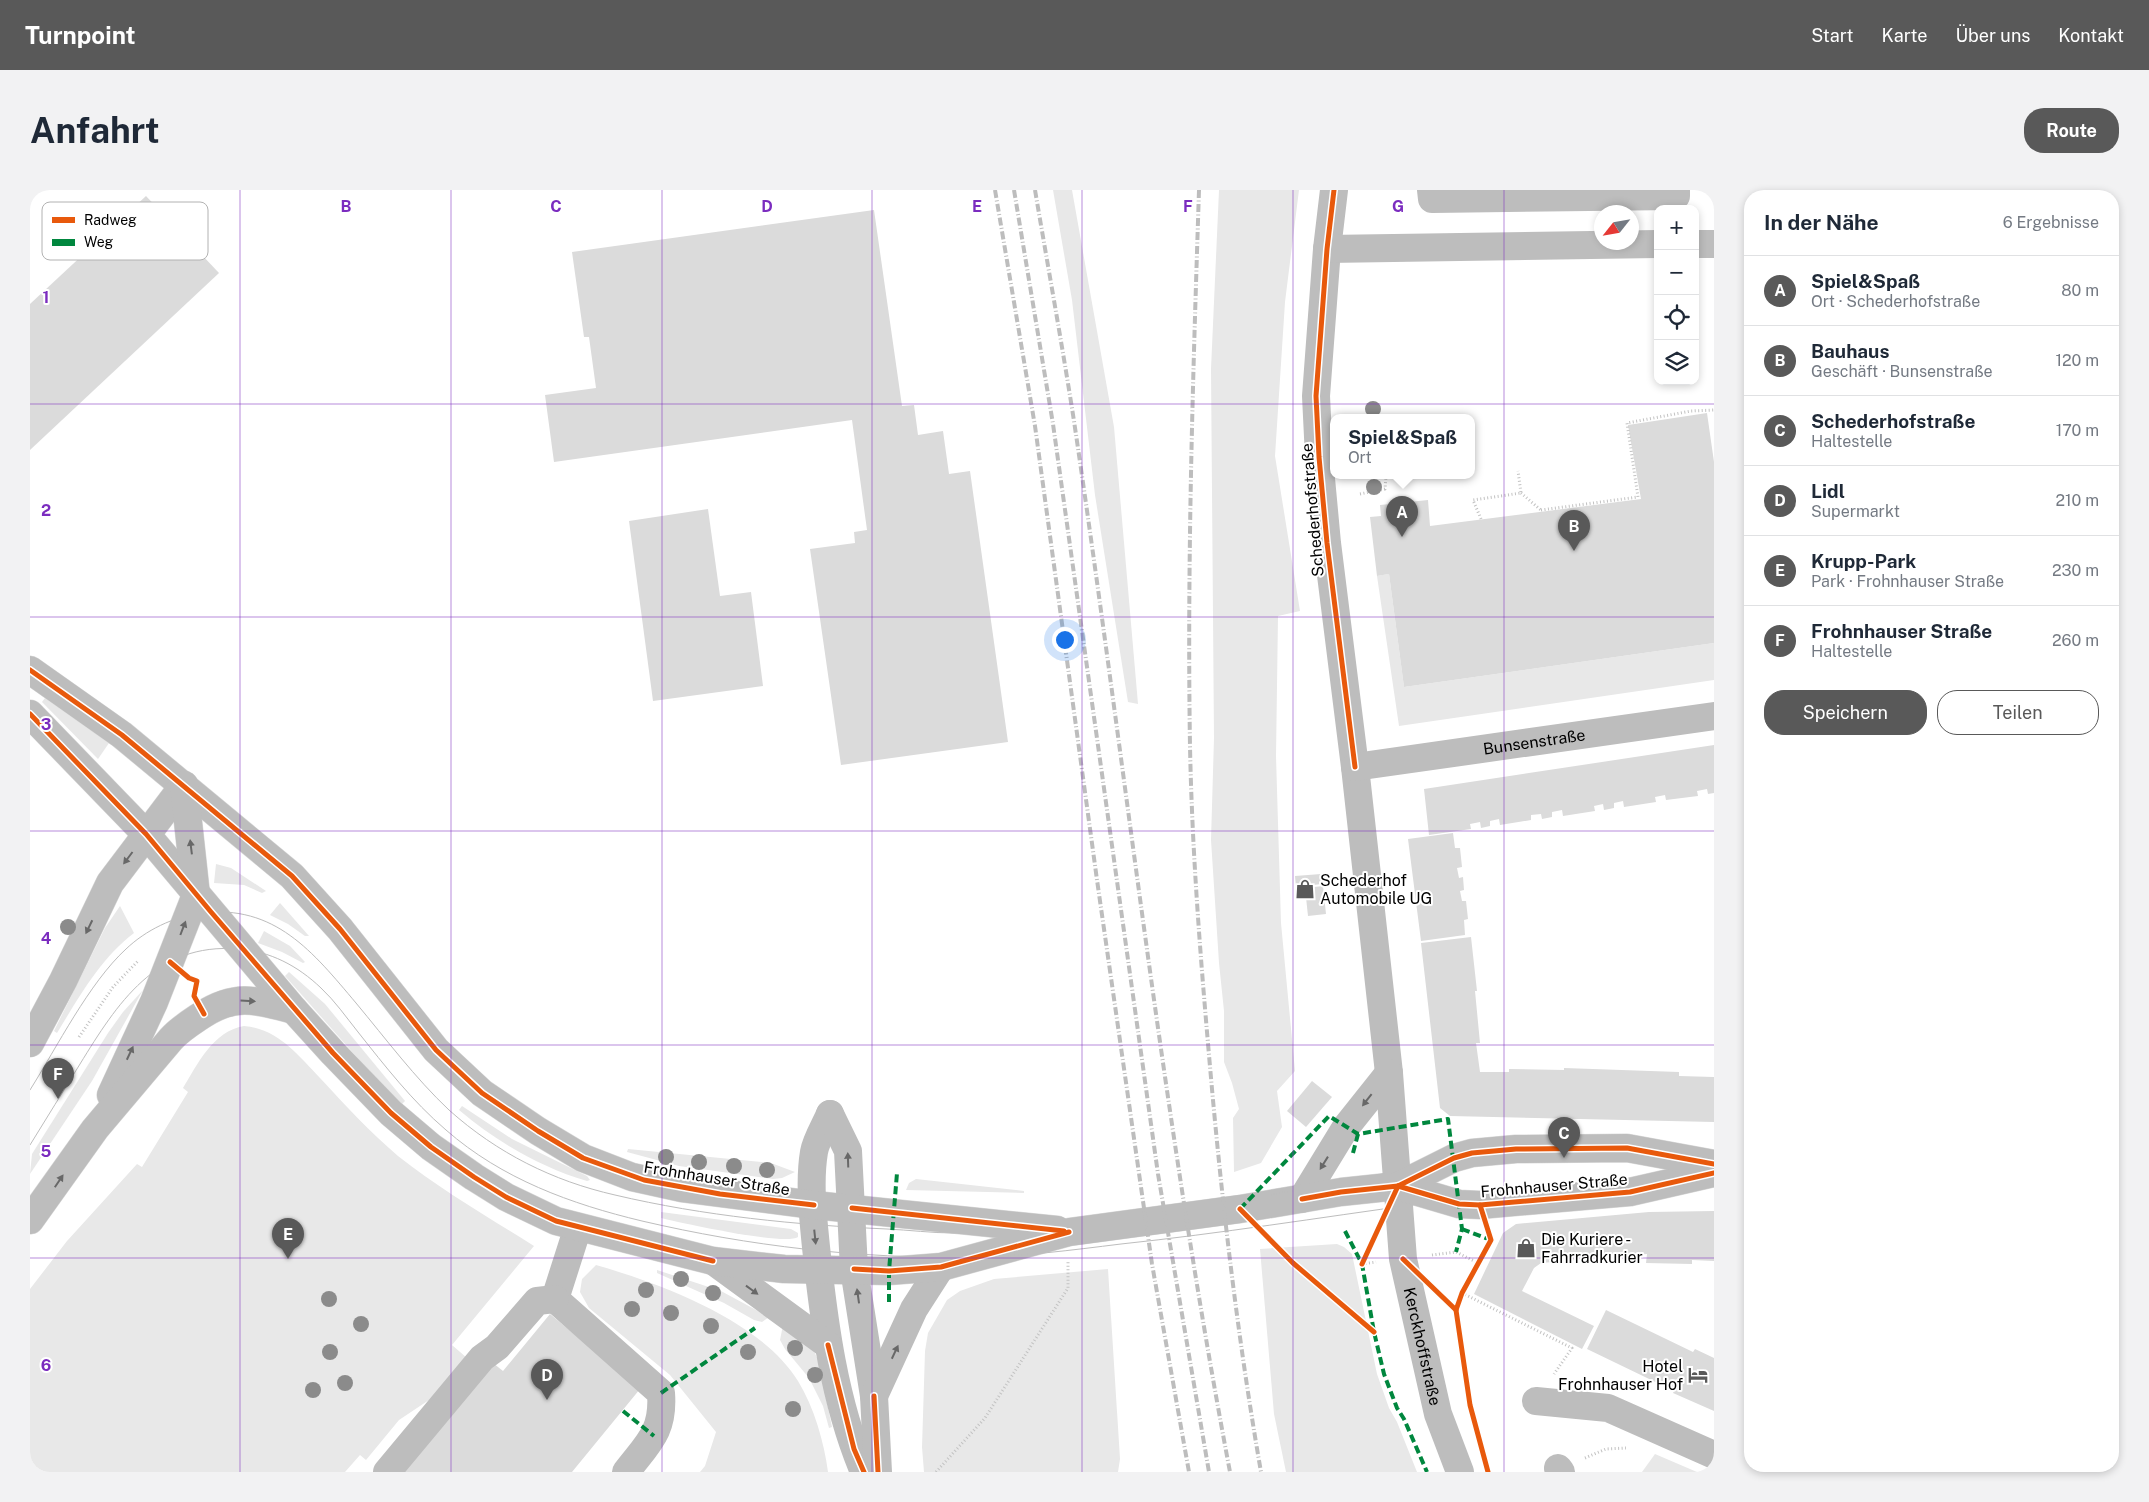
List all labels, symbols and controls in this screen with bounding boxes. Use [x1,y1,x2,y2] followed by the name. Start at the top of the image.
[25,21,135,49] text: Turnpoint
[1811,25,1854,46] text: Start
[1882,25,1927,46] text: Karte
[1955,25,2030,46] text: Über uns
[2058,25,2124,46] text: Kontakt
[2024,108,2119,153] button: Route
[30,110,160,151] text: Anfahrt
[341,197,352,216] text: B
[550,197,562,216] text: C
[761,197,773,216] text: D
[972,197,982,216] text: E
[1183,197,1193,216] text: F
[1392,197,1404,216] text: G
[42,202,208,260] legend
[1594,205,1639,250] north arrow
[1654,205,1699,385] map controls
[1654,205,1699,250] button: +
[1764,210,1879,235] text: In der Nähe
[84,212,137,228] text: Radweg
[2003,213,2099,232] text: 6 Ergebnisse
[84,234,114,250] text: Weg
[1654,250,1699,295] button: −
[1811,270,1920,292] text: Spiel&Spaß
[1774,281,1786,300] text: A
[2061,281,2099,300] text: 80 m
[43,288,49,307] text: 1
[1811,292,1980,311] text: Ort · Schederhofstraße
[1654,295,1699,340] button: locate
[1654,340,1699,385] button: layers
[1811,340,1889,362] text: Bauhaus
[1775,351,1785,370] text: B
[2055,351,2099,370] text: 120 m
[1811,362,1993,381] text: Geschäft · Bunsenstraße
[1811,410,1975,432] text: Schederhofstraße
[1330,414,1475,479] popup
[1774,421,1786,440] text: C
[2056,421,2099,440] text: 170 m
[1348,426,1457,448] text: Spiel&Spaß
[1811,432,1892,451] text: Haltestelle
[1297,442,1328,578] street label: Schederhofstraße
[1348,448,1372,467] text: Ort
[1811,480,1845,502] text: Lidl
[1774,491,1786,510] text: D
[2055,491,2099,510] text: 210 m
[1386,496,1418,537] pin: A
[41,501,51,520] text: 2
[1811,502,1900,521] text: Supermarkt
[1558,510,1590,551] pin: B
[1811,550,1916,572] text: Krupp-Park
[1775,561,1785,580] text: E
[2052,561,2099,580] text: 230 m
[1811,572,2004,591] text: Park · Frohnhauser Straße
[1811,620,1992,642] text: Frohnhauser Straße
[1052,627,1078,653] your location
[1775,631,1785,650] text: F
[2052,631,2099,650] text: 260 m
[1811,642,1892,661] text: Haltestelle
[1764,690,1927,735] button: Speichern
[1937,690,2099,735] button: Teilen
[41,715,51,734] text: 3
[1482,725,1587,759] street label: Bunsenstraße
[187,838,195,854] one-way arrow
[123,851,133,865] one-way arrow
[1320,871,1432,908] place label: Schederhof Automobile UG
[1294,878,1316,900] shop icon: Schederhof Automobile UG
[85,920,93,934] one-way arrow
[179,920,187,935] one-way arrow
[41,929,52,948] text: 4
[240,997,256,1005] one-way arrow
[127,1046,135,1060] one-way arrow
[42,1058,74,1099] pin: F
[1362,1093,1373,1106] one-way arrow
[1548,1117,1580,1158] pin: C
[41,1142,52,1161] text: 5
[844,1152,852,1168] one-way arrow
[1319,1156,1329,1170] one-way arrow
[642,1158,791,1199] street label: Frohnhauser Straße
[1480,1170,1628,1201] street label: Frohnhauser Straße
[54,1174,64,1188] one-way arrow
[272,1218,304,1259] pin: E
[811,1229,819,1245] one-way arrow
[1541,1230,1643,1267] place label: Die Kuriere - Fahrradkurier
[1515,1237,1537,1259] shop icon: Die Kuriere - Fahrradkurier
[745,1285,759,1295] one-way arrow
[1400,1285,1445,1408] street label: Kerckhoffstraße
[854,1288,862,1304] one-way arrow
[891,1345,899,1359] one-way arrow
[41,1356,51,1375] text: 6
[1558,1357,1683,1394] place label: Hotel Frohnhauser Hof
[531,1359,563,1400] pin: D
[1687,1364,1709,1386] hotel icon: Hotel Frohnhauser Hof

